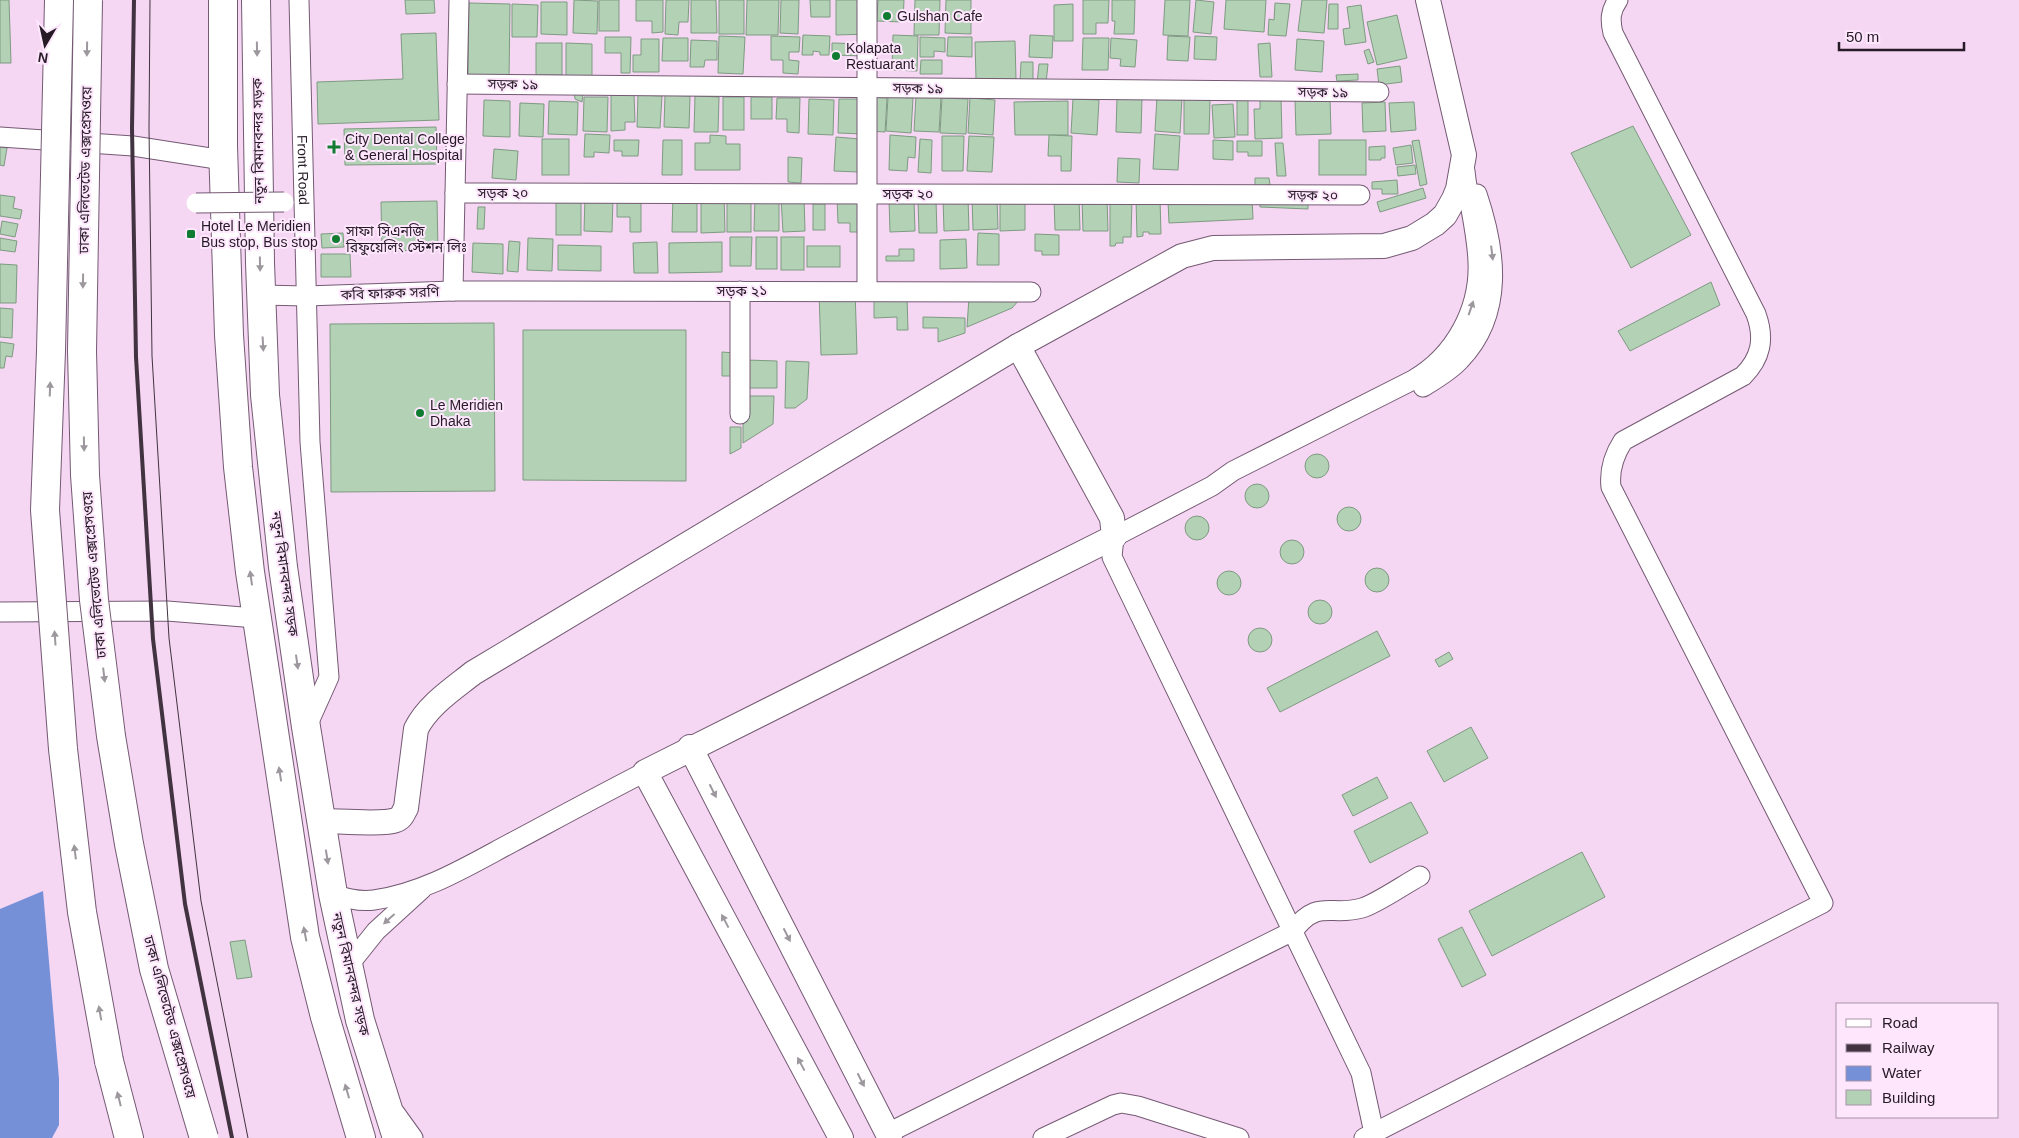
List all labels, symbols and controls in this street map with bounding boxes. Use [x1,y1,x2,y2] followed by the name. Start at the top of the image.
[897,8,983,24] place label: Gulshan Cafe
[881,10,893,22] marker: Gulshan Cafe
[20,20,70,70] north arrow
[1839,20,1964,52] scale bar
[1846,28,1879,45] text: 50 m
[846,40,915,72] place label: Kolapata Restuarant
[83,41,91,57] one-way arrow
[253,41,261,57] one-way arrow
[37,49,49,67] text: N
[830,50,842,62] marker: Kolapata Restuarant
[487,76,538,92] street label: সড়ক ১৯
[249,77,268,205] street label: নতুন বিমানবন্দর সড়ক
[892,80,943,96] street label: সড়ক ১৯
[1297,84,1348,100] street label: সড়ক ১৯
[76,86,94,255] street label: ঢাকা এলিভেটেড এক্সপ্রেসওয়ে
[345,131,465,163] place label: City Dental College & General Hospital
[294,135,312,205] street label: Front Road
[327,140,341,154] marker: City Dental College & General Hospital
[477,185,528,201] street label: সড়ক ২০
[882,186,933,202] street label: সড়ক ২০
[1287,187,1338,203] street label: সড়ক ২০
[201,218,318,250] place label: Hotel Le Meridien Bus stop, Bus stop
[345,223,467,256] place label: সাফা সিএনজি রিফুয়েলিং স্টেশন লিঃ
[185,228,197,240] marker: Hotel Le Meridien Bus stop, Bus stop
[330,233,342,245] marker: সাফা সিএনজি রিফুয়েলিং স্টেশন লিঃ
[1488,245,1496,261] one-way arrow
[257,256,265,272] one-way arrow
[79,273,87,289] one-way arrow
[340,283,440,303] street label: কবি ফারুক সরণি
[716,283,767,299] street label: সড়ক ২১
[1467,300,1475,315] one-way arrow
[260,336,268,352] one-way arrow
[46,380,54,396] one-way arrow
[430,397,503,429] place label: Le Meridien Dhaka
[414,407,426,419] marker: Le Meridien Dhaka
[80,436,88,452] one-way arrow
[79,491,109,660] street label: ঢাকা এলিভেটেড এক্সপ্রেসওয়ে
[267,510,302,638] street label: নতুন বিমানবন্দর সড়ক
[247,570,255,586] one-way arrow
[50,630,58,646] one-way arrow
[293,654,301,670] one-way arrow
[100,668,108,684] one-way arrow
[275,765,283,781] one-way arrow
[709,784,717,798] one-way arrow
[71,844,79,860] one-way arrow
[323,849,331,865] one-way arrow
[328,910,373,1038] street label: নতুন বিমানবন্দর সড়ক
[383,913,395,925] one-way arrow
[721,913,729,928] one-way arrow
[301,926,309,942] one-way arrow
[783,928,791,943] one-way arrow
[140,933,199,1100] street label: ঢাকা এলিভেটেড এক্সপ্রেসওয়ে
[1836,1003,1999,1118] legend
[96,1004,104,1020] one-way arrow
[1882,1014,1918,1031] text: Road
[1882,1039,1935,1056] text: Railway
[797,1057,805,1071] one-way arrow
[1882,1064,1921,1081] text: Water
[857,1073,865,1087] one-way arrow
[343,1084,351,1099] one-way arrow
[1882,1089,1935,1106] text: Building
[115,1092,123,1107] one-way arrow

